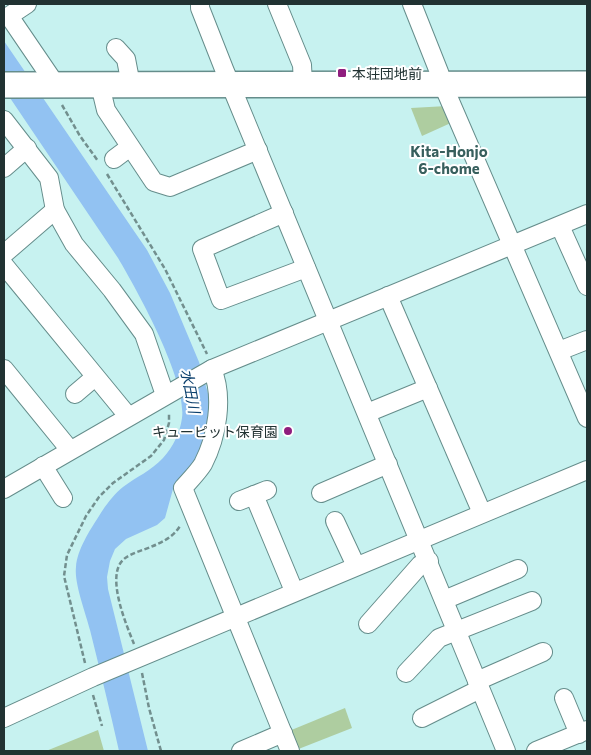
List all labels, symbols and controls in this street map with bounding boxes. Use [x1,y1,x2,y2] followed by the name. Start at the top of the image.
[352,65,422,82] place label: 本荘団地前
[336,67,348,79] marker: 本荘団地前
[410,142,488,177] district label: Kita-Honjo 6-chome
[178,367,205,417] water label: 水田川
[152,423,278,440] place label: キューピット保育園
[282,425,294,437] marker: キューピット保育園

